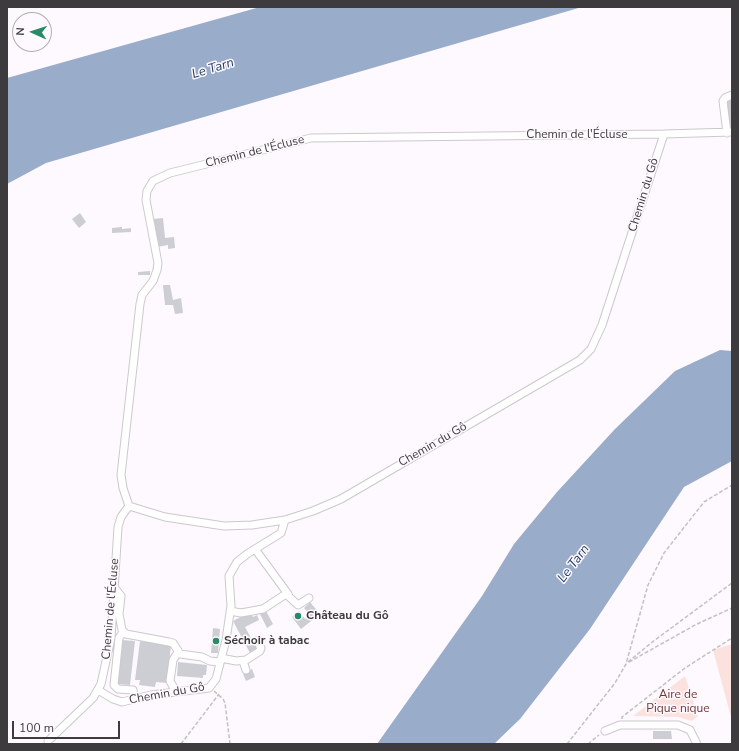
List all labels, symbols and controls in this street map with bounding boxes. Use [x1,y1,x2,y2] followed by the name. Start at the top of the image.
[12,12,52,52] north arrow
[13,27,28,36] text: N
[190,55,236,83] water label: Le Tarn
[526,128,628,142] street label: Chemin de l'Écluse
[204,133,306,171] street label: Chemin de l'Écluse
[626,156,662,234] street label: Chemin du Gô
[396,420,470,470] street label: Chemin du Gô
[555,542,593,586] water label: Le Tarn
[99,558,123,660] street label: Chemin de l'Écluse
[306,609,389,623] place label: Château du Gô
[293,611,303,621] marker: Château du Gô
[224,634,309,648] place label: Séchoir à tabac
[211,636,221,646] marker: Séchoir à tabac
[128,680,206,708] street label: Chemin du Gô
[646,688,710,716] park label: Aire de Pique nique
[14,713,122,739] scale bar
[19,720,54,736] text: 100 m

